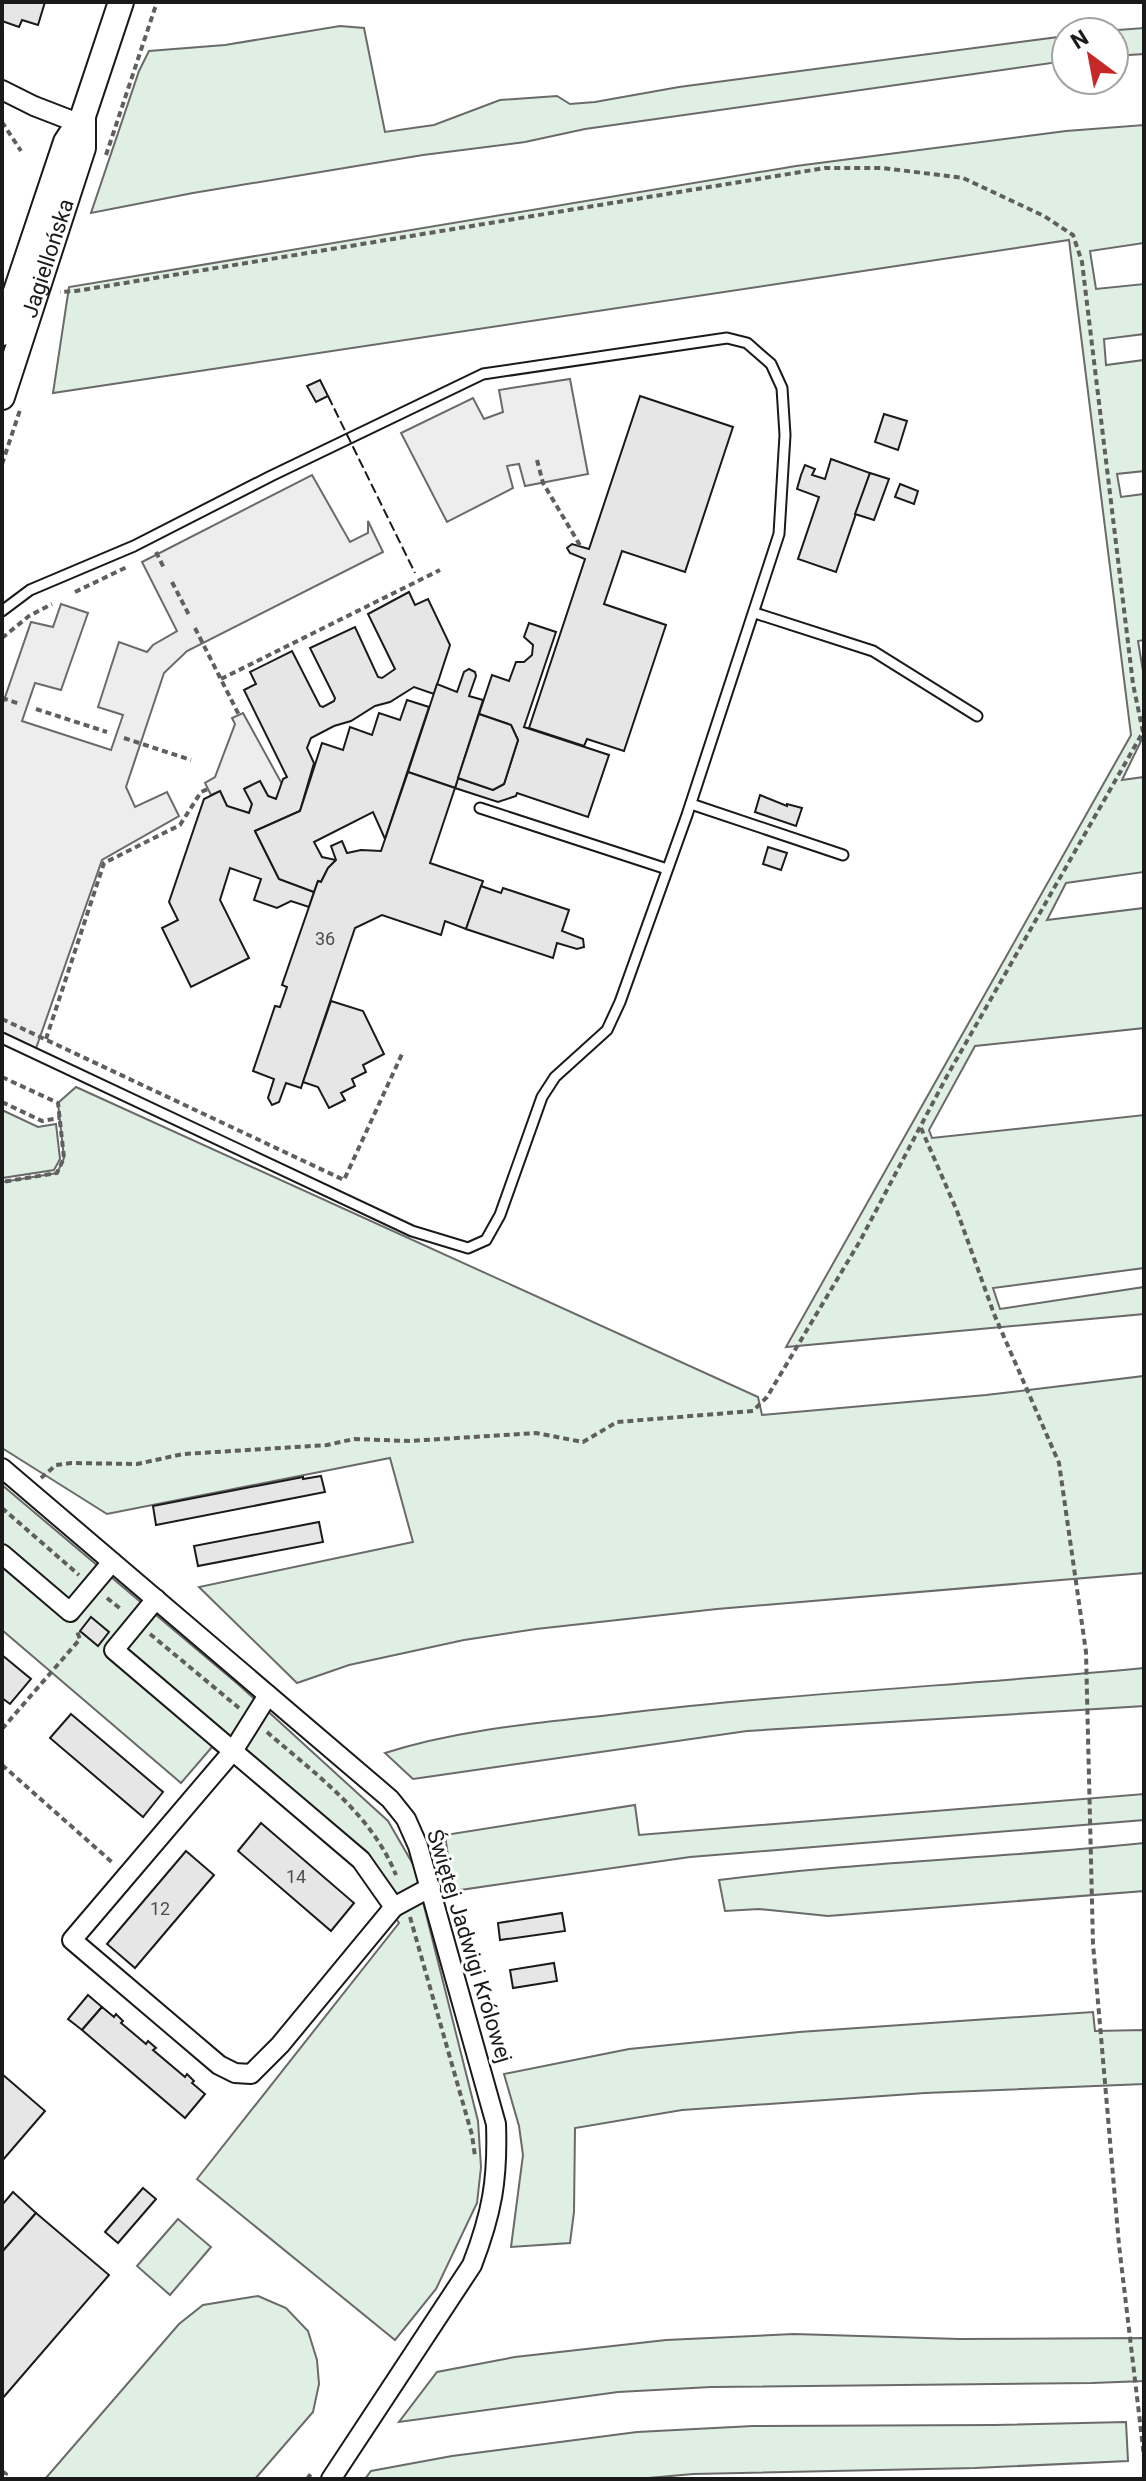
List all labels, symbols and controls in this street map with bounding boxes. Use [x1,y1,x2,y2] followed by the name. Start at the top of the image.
[1050,16,1130,96] north arrow
[1066,25,1093,54] text: N
[17,196,79,321] street label: Jagiellońska
[315,928,335,949] house number: 36
[422,1826,518,2066] street label: Świętej Jadwigi Królowej
[286,1866,306,1887] house number: 14
[150,1898,170,1919] house number: 12

